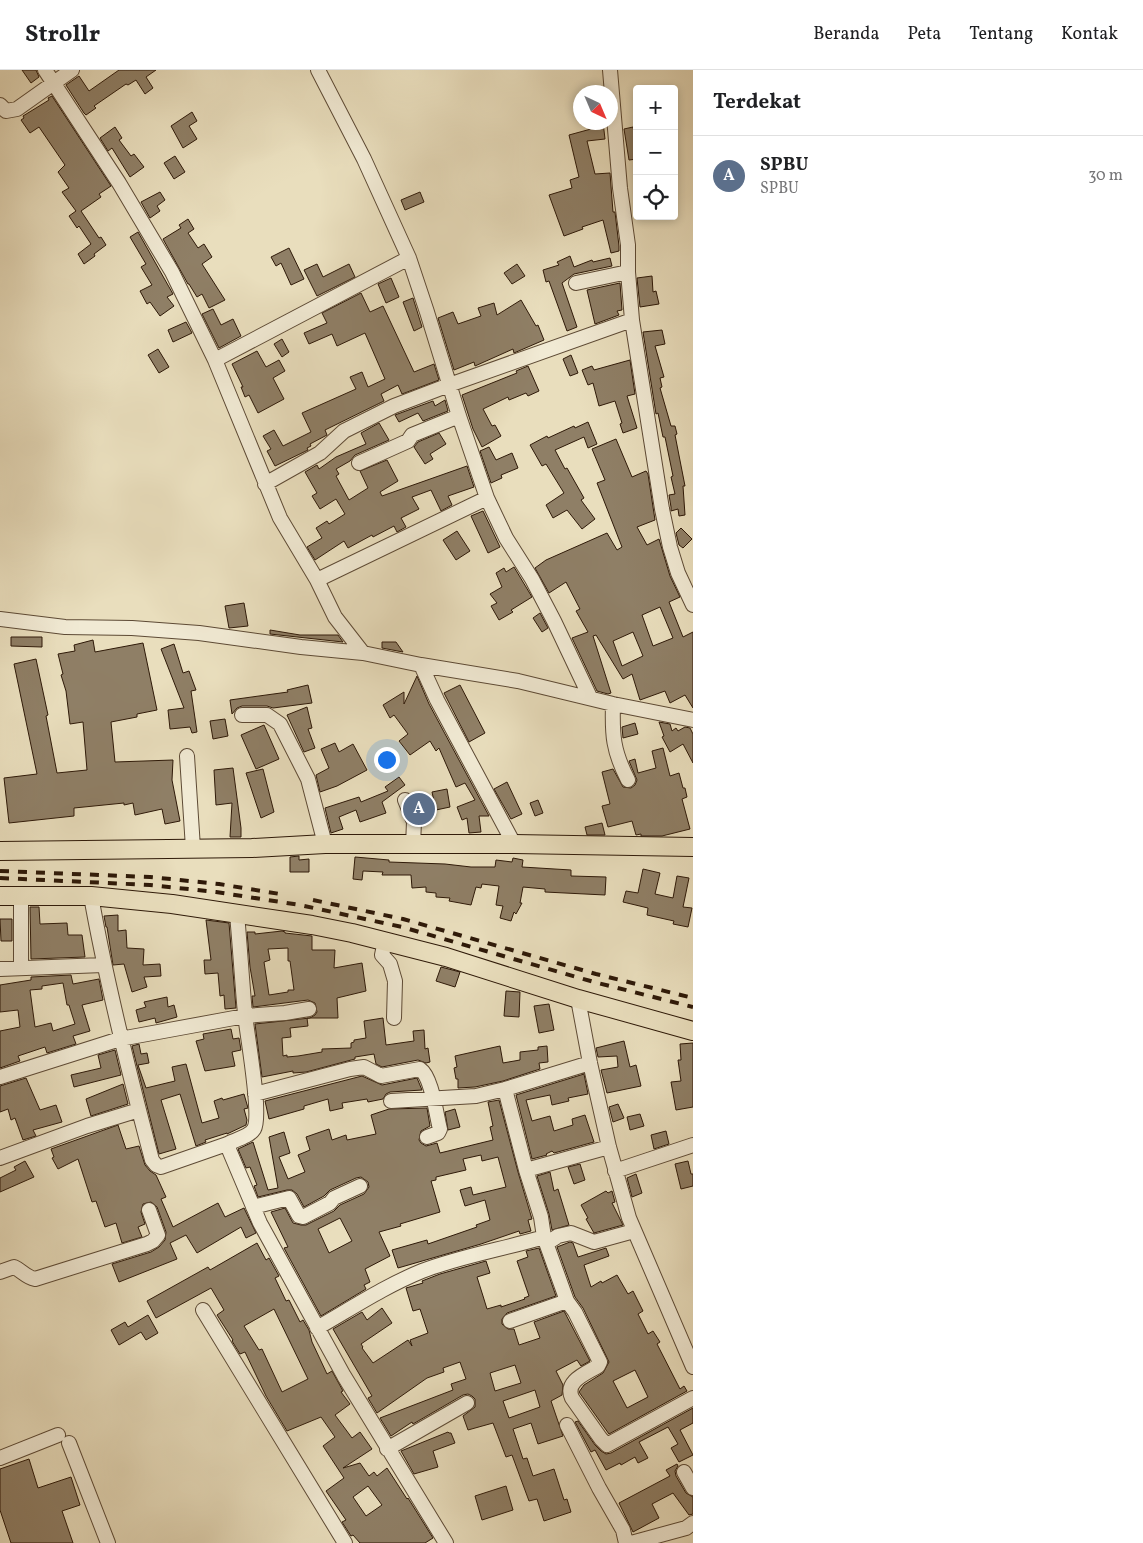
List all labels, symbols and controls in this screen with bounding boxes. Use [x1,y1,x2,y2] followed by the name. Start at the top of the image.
[25,18,100,52] text: Strollr
[813,22,879,47] text: Beranda
[907,22,941,47] text: Peta
[969,22,1033,47] text: Tentang
[1061,22,1118,47] text: Kontak
[573,85,618,130] north arrow
[633,85,678,220] map controls
[633,85,678,130] button: +
[713,88,801,117] text: Terdekat
[633,130,678,175] button: −
[760,152,809,178] text: SPBU
[723,165,735,187] text: A
[1088,165,1123,187] text: 30 m
[633,175,678,220] button: locate
[760,178,799,200] text: SPBU
[374,747,400,773] your location
[403,790,435,828] pin: A

